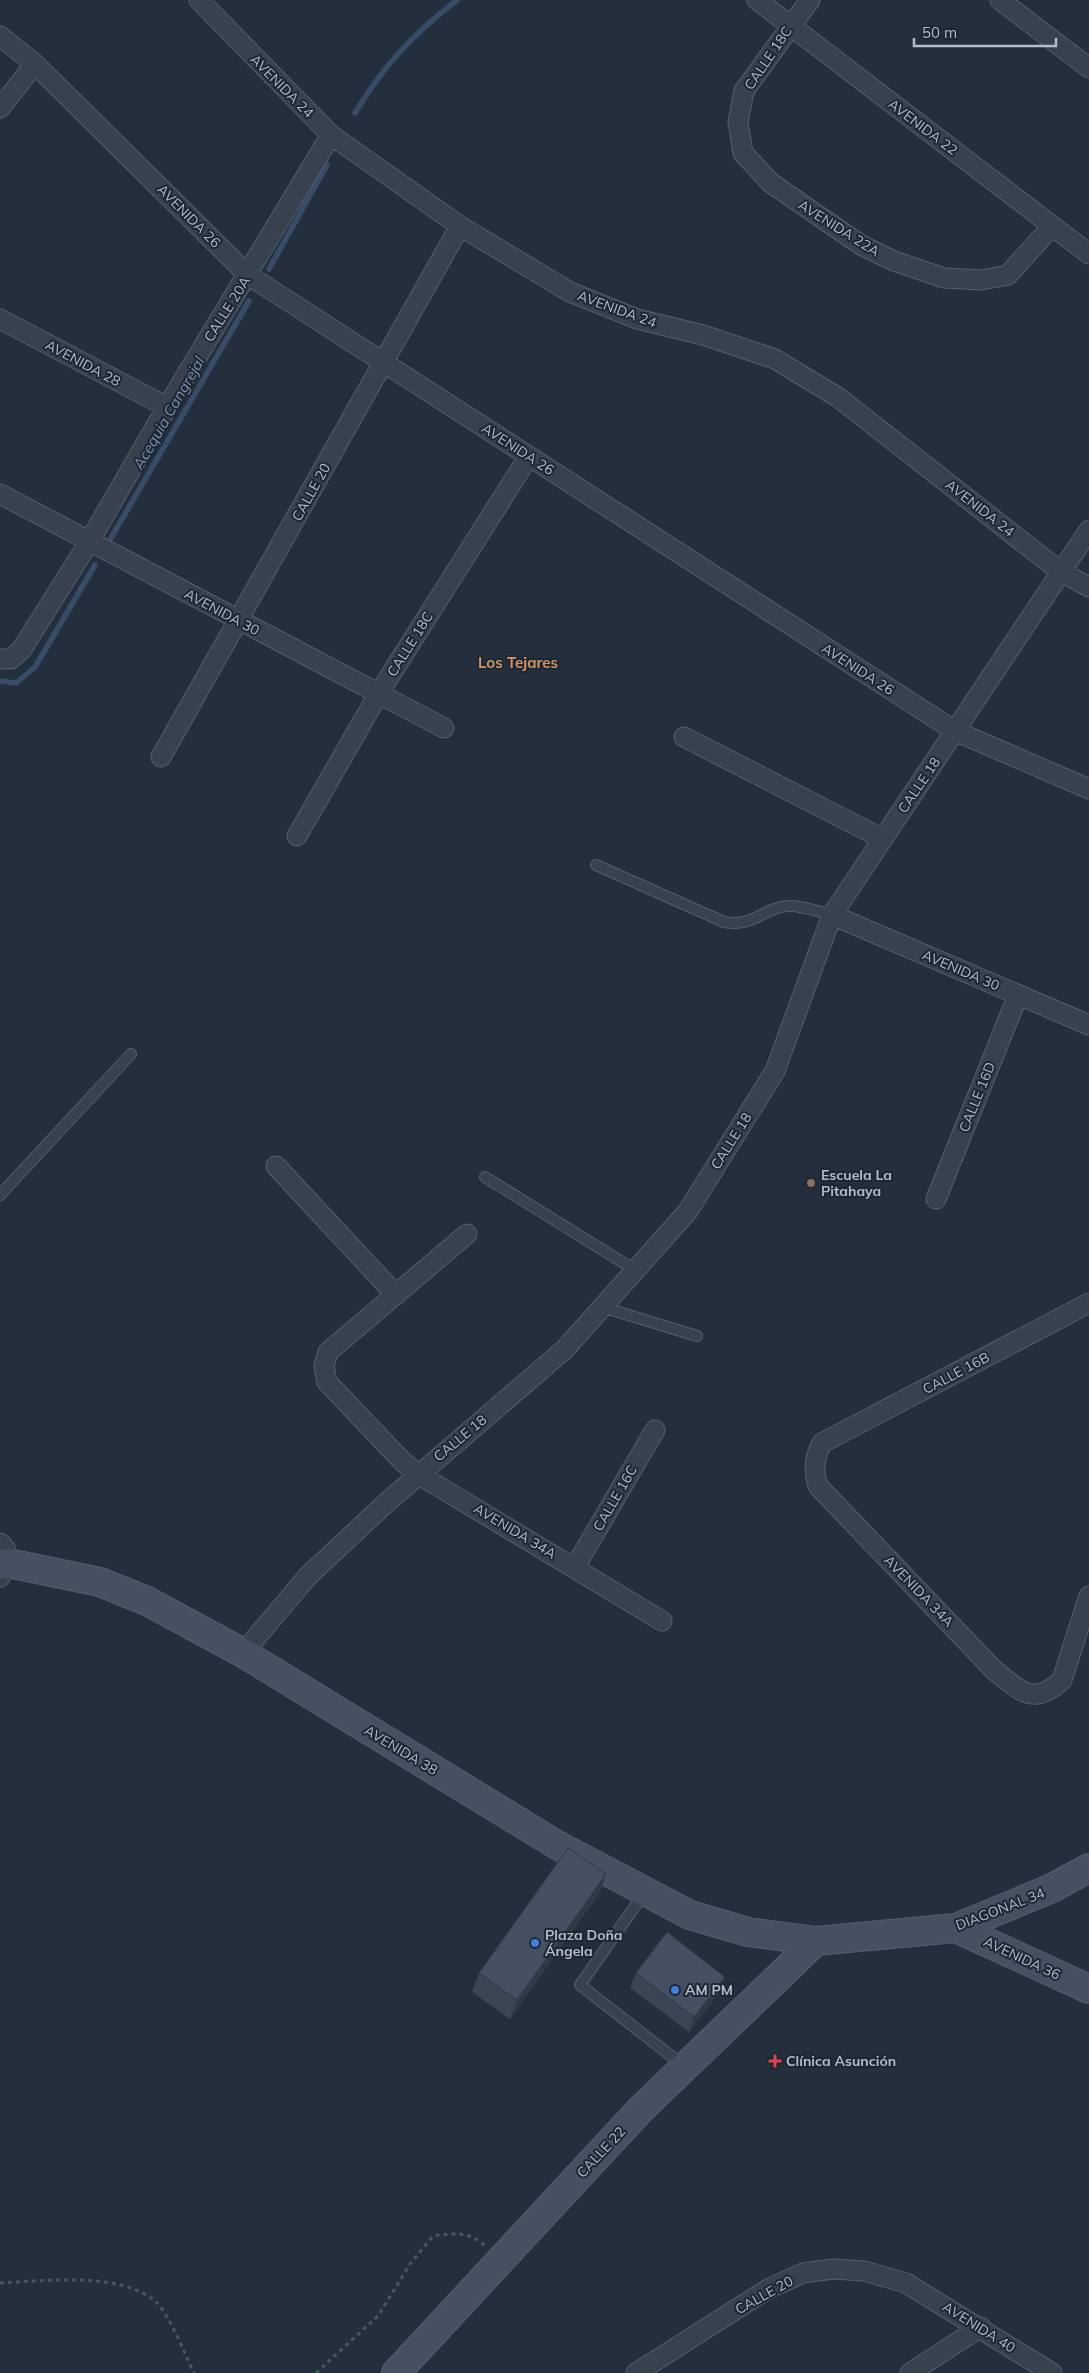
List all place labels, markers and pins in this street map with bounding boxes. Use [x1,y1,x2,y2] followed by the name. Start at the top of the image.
[821,1166,892,1200] place label: Escuela La Pitahaya
[805,1177,817,1189] marker: Escuela La Pitahaya
[545,1926,623,1960] place label: Plaza Doña Ángela
[529,1937,541,1949] marker: Plaza Doña Ángela
[685,1981,733,1999] place label: AM PM
[669,1984,681,1996] marker: AM PM
[786,2052,896,2070] place label: Clínica Asunción
[768,2054,782,2068] marker: Clínica Asunción

